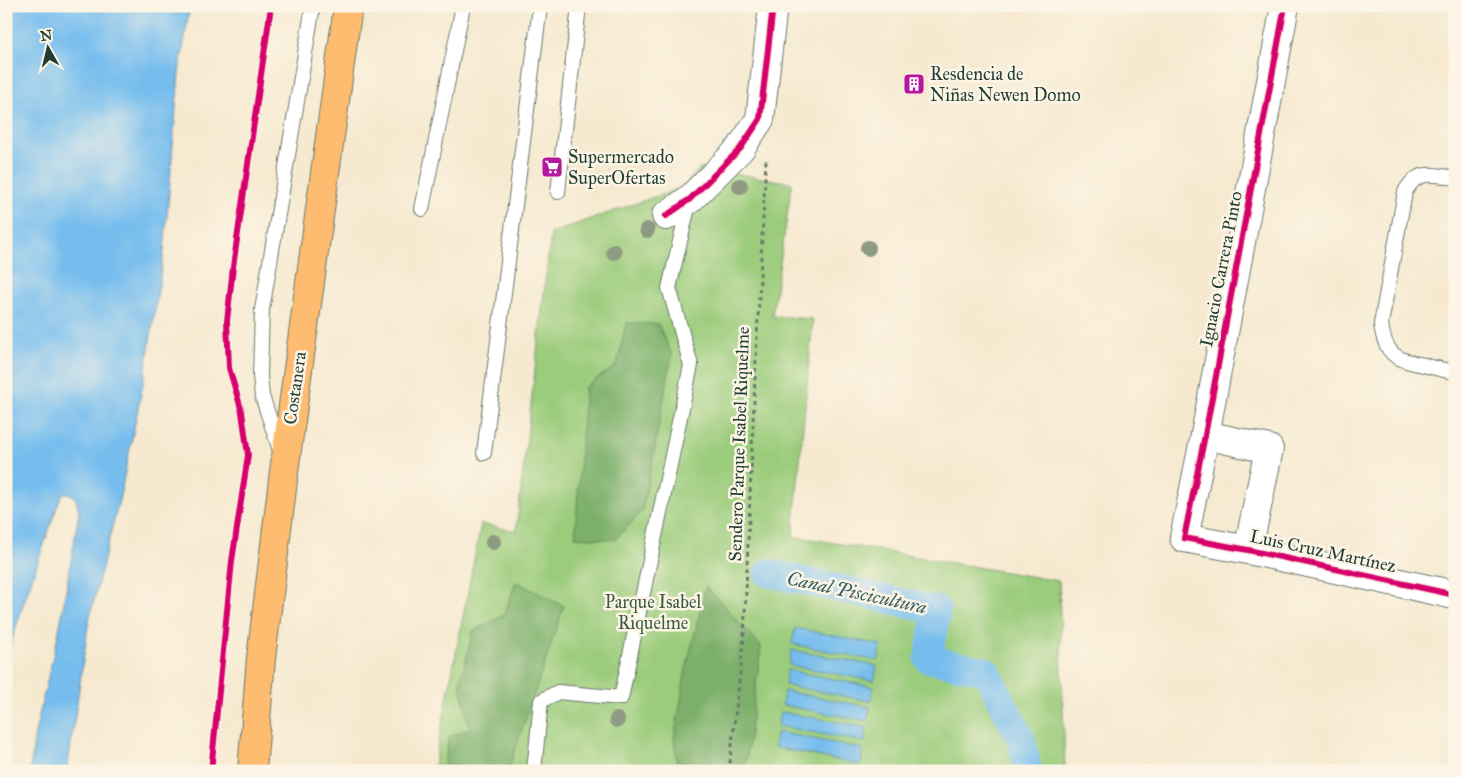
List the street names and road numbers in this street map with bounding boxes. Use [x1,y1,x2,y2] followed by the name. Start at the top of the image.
[1195,189,1248,349] street label: Ignacio Carrera Pinto
[724,326,755,562] street label: Sendero Parque Isabel Riquelme
[279,350,311,426] street label: Costanera
[1248,525,1398,577] street label: Luis Cruz Martínez

